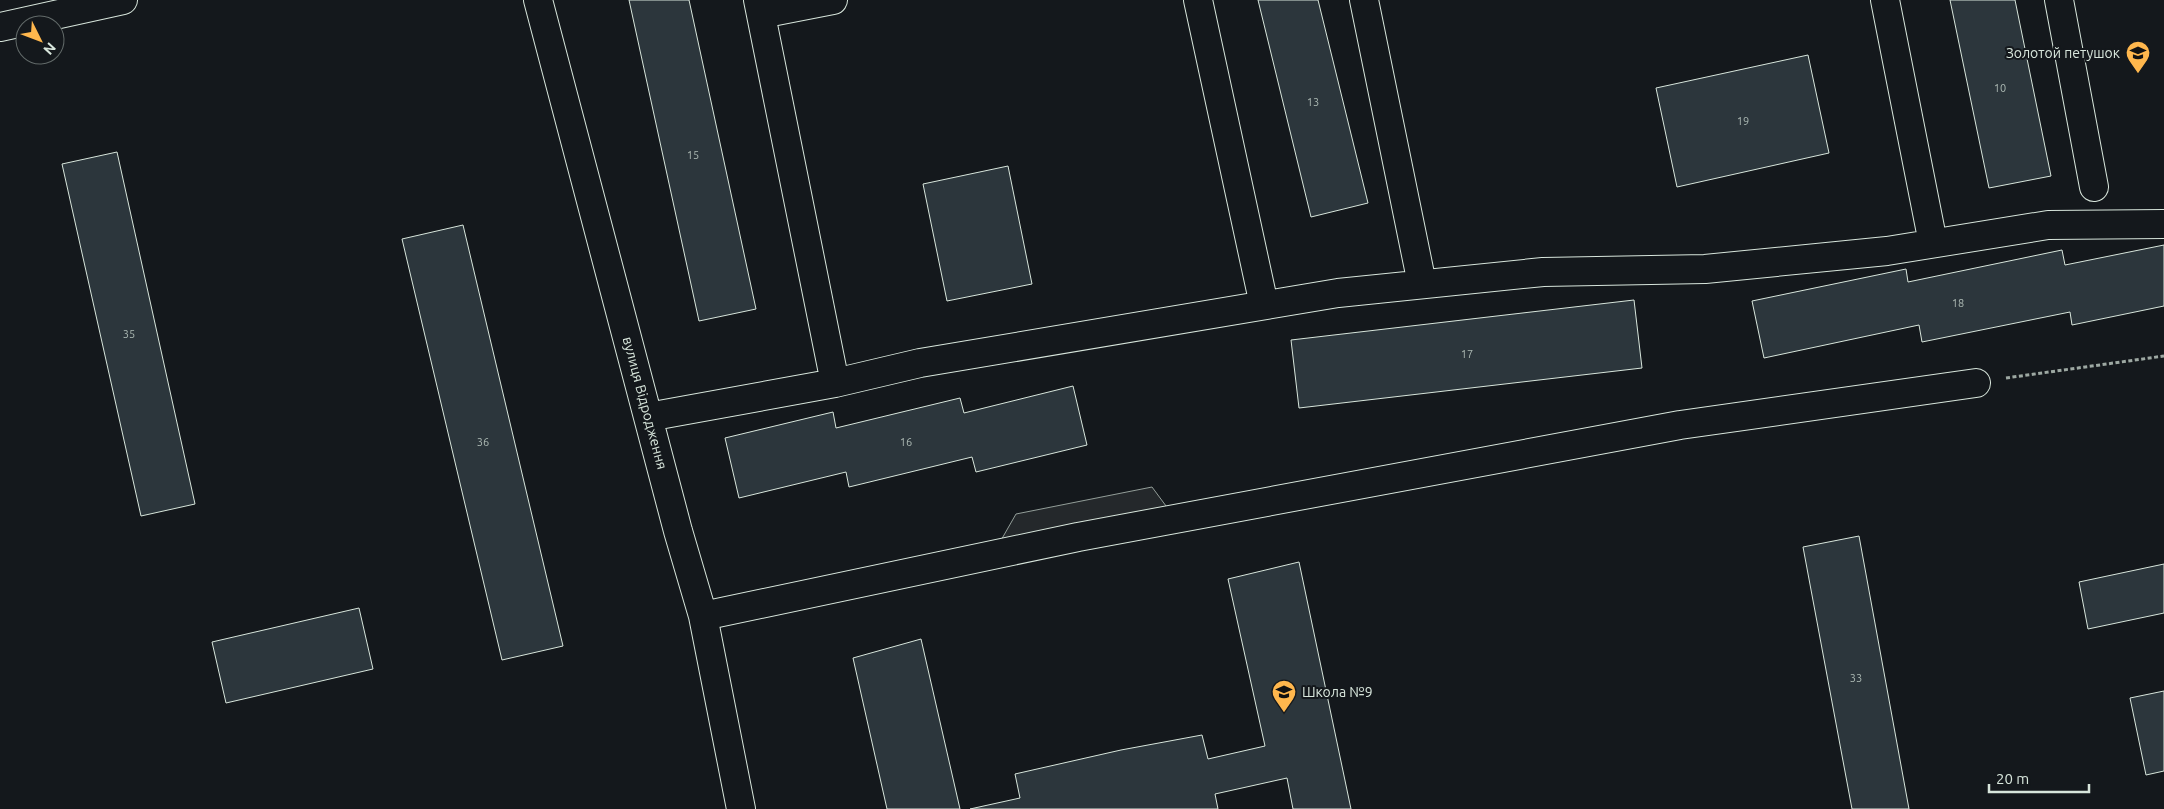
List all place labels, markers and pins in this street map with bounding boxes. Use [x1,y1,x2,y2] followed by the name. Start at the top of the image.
[2125,40,2151,74] school or university icon: Золотой петушок
[2006,45,2120,61] place label: Золотой петушок
[1271,679,1297,713] school or university icon: Школа №9
[1302,684,1373,700] place label: Школа №9

